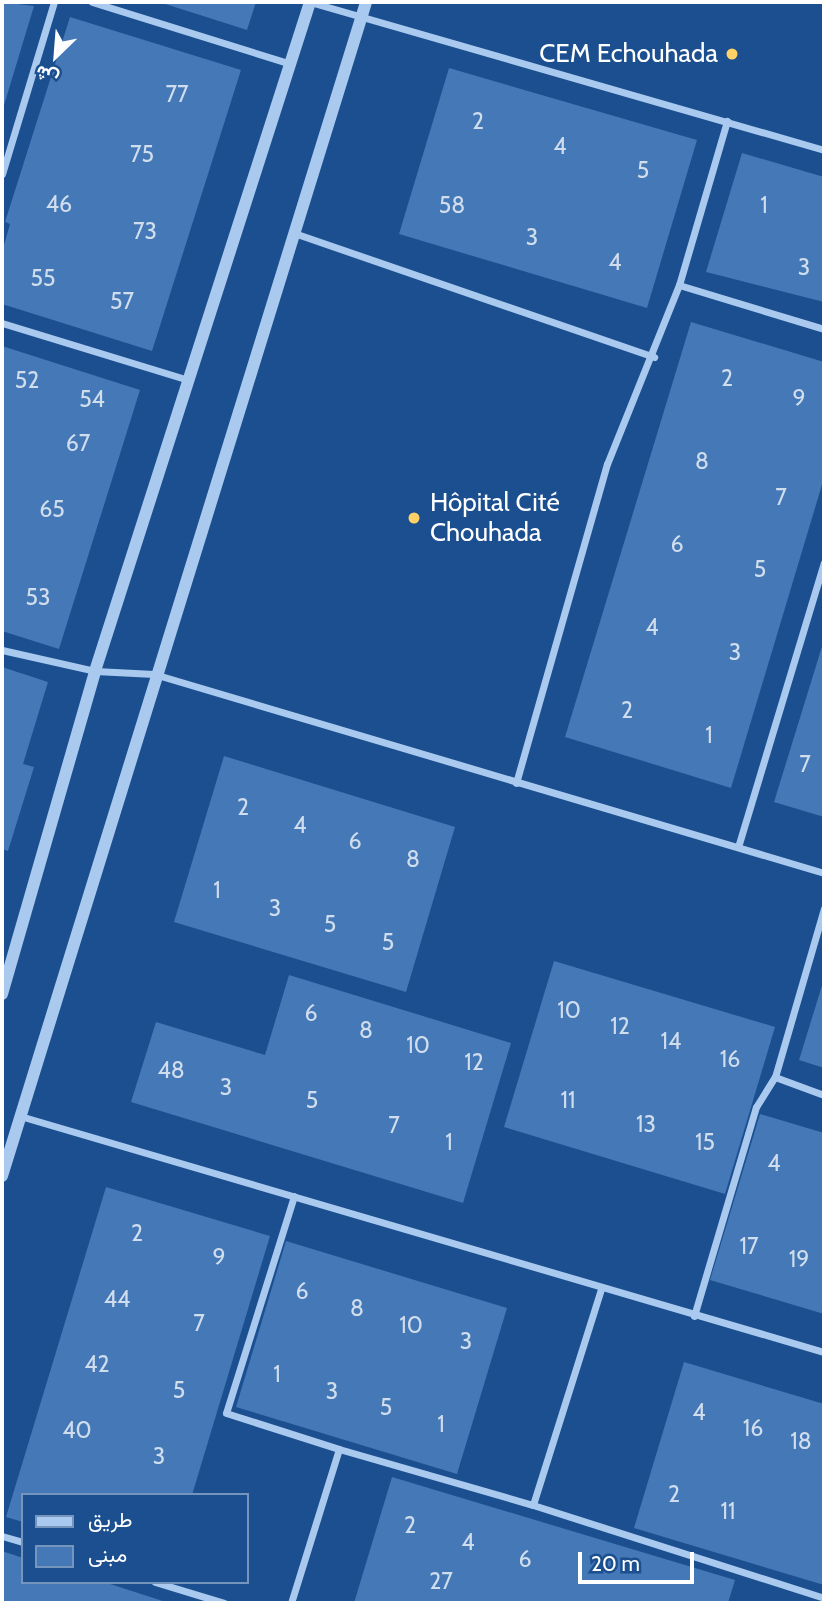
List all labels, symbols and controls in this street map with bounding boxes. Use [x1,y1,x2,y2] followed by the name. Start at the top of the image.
[21,21,91,91] north arrow
[539,38,718,70] place label: CEM Echouhada
[724,46,740,62] marker: CEM Echouhada
[32,60,62,91] text: ش
[165,80,189,108] house number: 77
[472,107,484,135] house number: 2
[553,132,567,160] house number: 4
[130,140,154,168] house number: 75
[637,156,649,184] house number: 5
[46,190,72,218] house number: 46
[439,191,465,219] house number: 58
[760,191,768,219] house number: 1
[133,217,157,245] house number: 73
[526,223,538,251] house number: 3
[608,248,622,276] house number: 4
[798,253,810,281] house number: 3
[31,264,55,292] house number: 55
[110,287,134,315] house number: 57
[721,364,733,392] house number: 2
[15,366,39,394] house number: 52
[792,384,806,412] house number: 9
[79,385,105,413] house number: 54
[66,429,90,457] house number: 67
[695,447,709,475] house number: 8
[775,483,787,511] house number: 7
[430,487,560,548] place label: Hôpital Cité Chouhada
[39,495,65,523] house number: 65
[404,508,424,528] marker: Hôpital Cité Chouhada
[670,530,684,558] house number: 6
[754,555,766,583] house number: 5
[26,583,50,611] house number: 53
[645,613,659,641] house number: 4
[729,638,741,666] house number: 3
[621,696,633,724] house number: 2
[705,721,713,749] house number: 1
[799,750,811,778] house number: 7
[237,793,249,821] house number: 2
[293,811,307,839] house number: 4
[348,827,362,855] house number: 6
[406,845,420,873] house number: 8
[213,876,221,904] house number: 1
[269,894,281,922] house number: 3
[324,910,336,938] house number: 5
[382,928,394,956] house number: 5
[557,996,581,1024] house number: 10
[304,999,318,1027] house number: 6
[610,1012,630,1040] house number: 12
[359,1016,373,1044] house number: 8
[661,1027,681,1055] house number: 14
[406,1031,430,1059] house number: 10
[720,1045,740,1073] house number: 16
[464,1048,484,1076] house number: 12
[157,1056,185,1084] house number: 48
[220,1073,232,1101] house number: 3
[306,1086,318,1114] house number: 5
[561,1086,575,1114] house number: 11
[636,1110,656,1138] house number: 13
[388,1111,400,1139] house number: 7
[445,1128,453,1156] house number: 1
[695,1128,715,1156] house number: 15
[767,1149,781,1177] house number: 4
[131,1219,143,1247] house number: 2
[739,1232,759,1260] house number: 17
[212,1243,226,1271] house number: 9
[789,1245,809,1273] house number: 19
[295,1277,309,1305] house number: 6
[104,1285,130,1313] house number: 44
[350,1294,364,1322] house number: 8
[193,1309,205,1337] house number: 7
[399,1311,423,1339] house number: 10
[460,1327,472,1355] house number: 3
[84,1350,110,1378] house number: 42
[273,1360,281,1388] house number: 1
[173,1376,185,1404] house number: 5
[326,1377,338,1405] house number: 3
[380,1393,392,1421] house number: 5
[692,1398,706,1426] house number: 4
[437,1410,445,1438] house number: 1
[743,1414,763,1442] house number: 16
[62,1416,92,1444] house number: 40
[790,1427,812,1455] house number: 18
[153,1442,165,1470] house number: 3
[668,1480,680,1508] house number: 2
[21,1493,248,1584] legend
[721,1497,735,1525] house number: 11
[88,1507,133,1532] text: طريق
[404,1511,416,1539] house number: 2
[461,1528,475,1556] house number: 4
[581,1538,696,1582] scale bar
[88,1542,127,1567] text: مبنى
[518,1545,532,1573] house number: 6
[591,1551,640,1576] text: 20 m
[429,1567,453,1595] house number: 27

